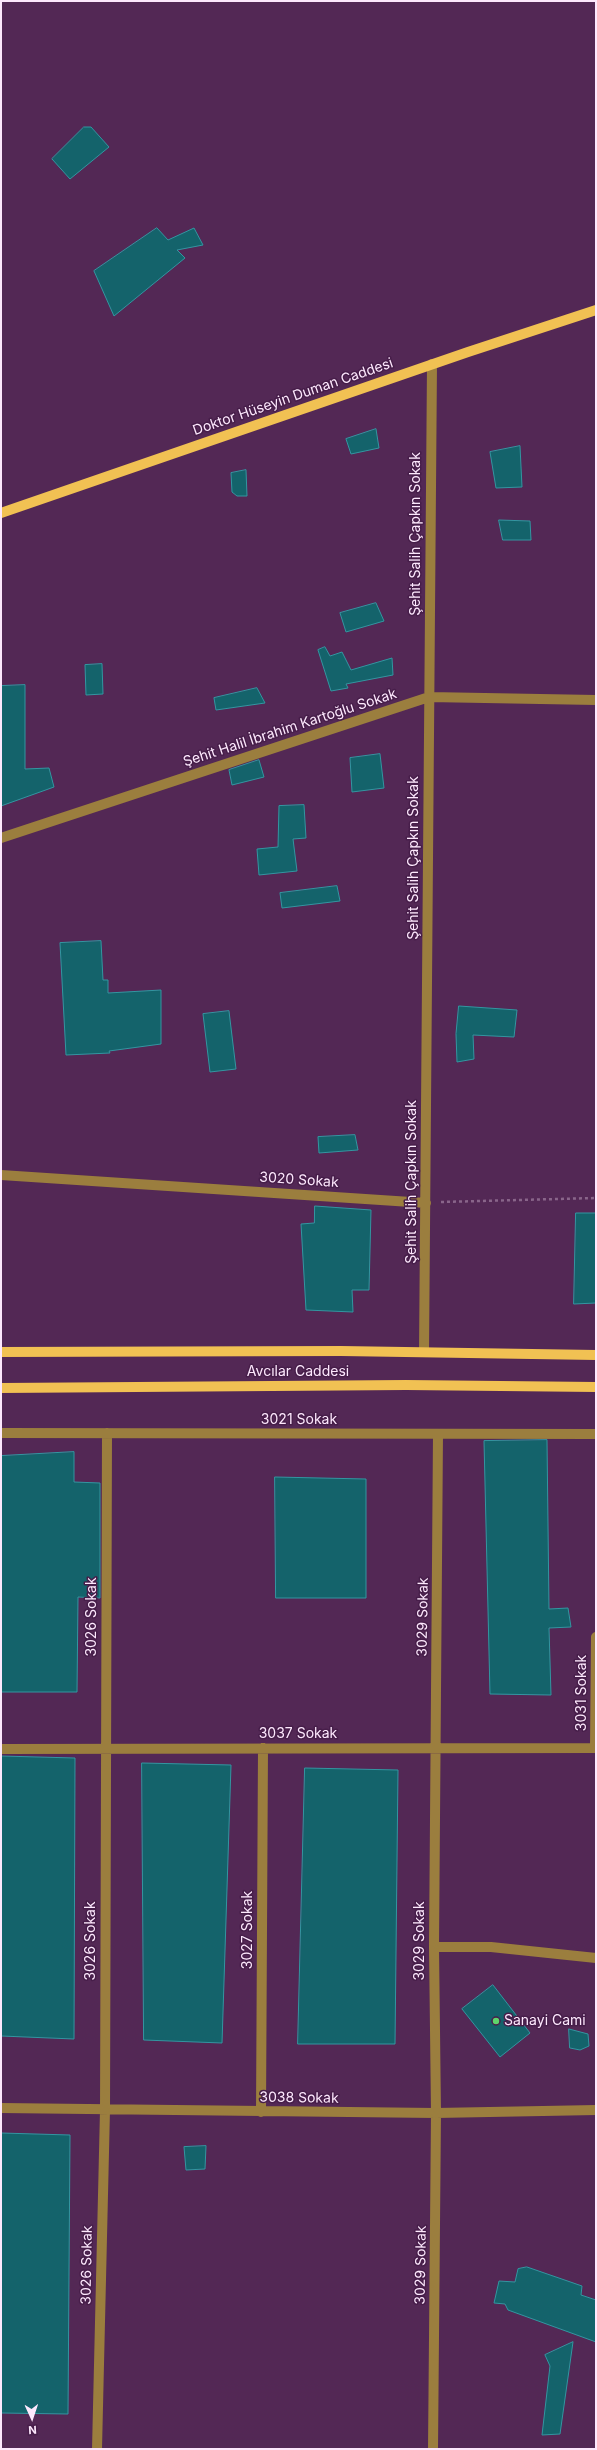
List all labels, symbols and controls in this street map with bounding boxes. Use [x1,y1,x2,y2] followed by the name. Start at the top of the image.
[191,355,395,439] street label: Doktor Hüseyin Duman Caddesi
[408,452,424,616] street label: Şehit Salih Çapkın Sokak
[181,685,399,771] street label: Şehit Halil İbrahim Kartoğlu Sokak
[406,776,422,940] street label: Şehit Salih Çapkın Sokak
[404,1100,420,1264] street label: Şehit Salih Çapkın Sokak
[259,1169,339,1191] street label: 3020 Sokak
[247,1364,349,1380] street label: Avcılar Caddesi
[261,1412,337,1428] street label: 3021 Sokak
[84,1577,100,1657] street label: 3026 Sokak
[414,1577,432,1657] street label: 3029 Sokak
[574,1655,590,1731] street label: 3031 Sokak
[259,1726,337,1742] street label: 3037 Sokak
[240,1891,256,1969] street label: 3027 Sokak
[83,1901,99,1981] street label: 3026 Sokak
[412,1901,428,1981] street label: 3029 Sokak
[504,2013,586,2029] place label: Sanayi Cami
[491,2016,501,2026] marker: Sanayi Cami
[259,2089,339,2107] street label: 3038 Sokak
[78,2225,96,2305] street label: 3026 Sokak
[412,2225,430,2305] street label: 3029 Sokak
[12,2398,52,2438] north arrow
[28,2423,37,2437] text: N

